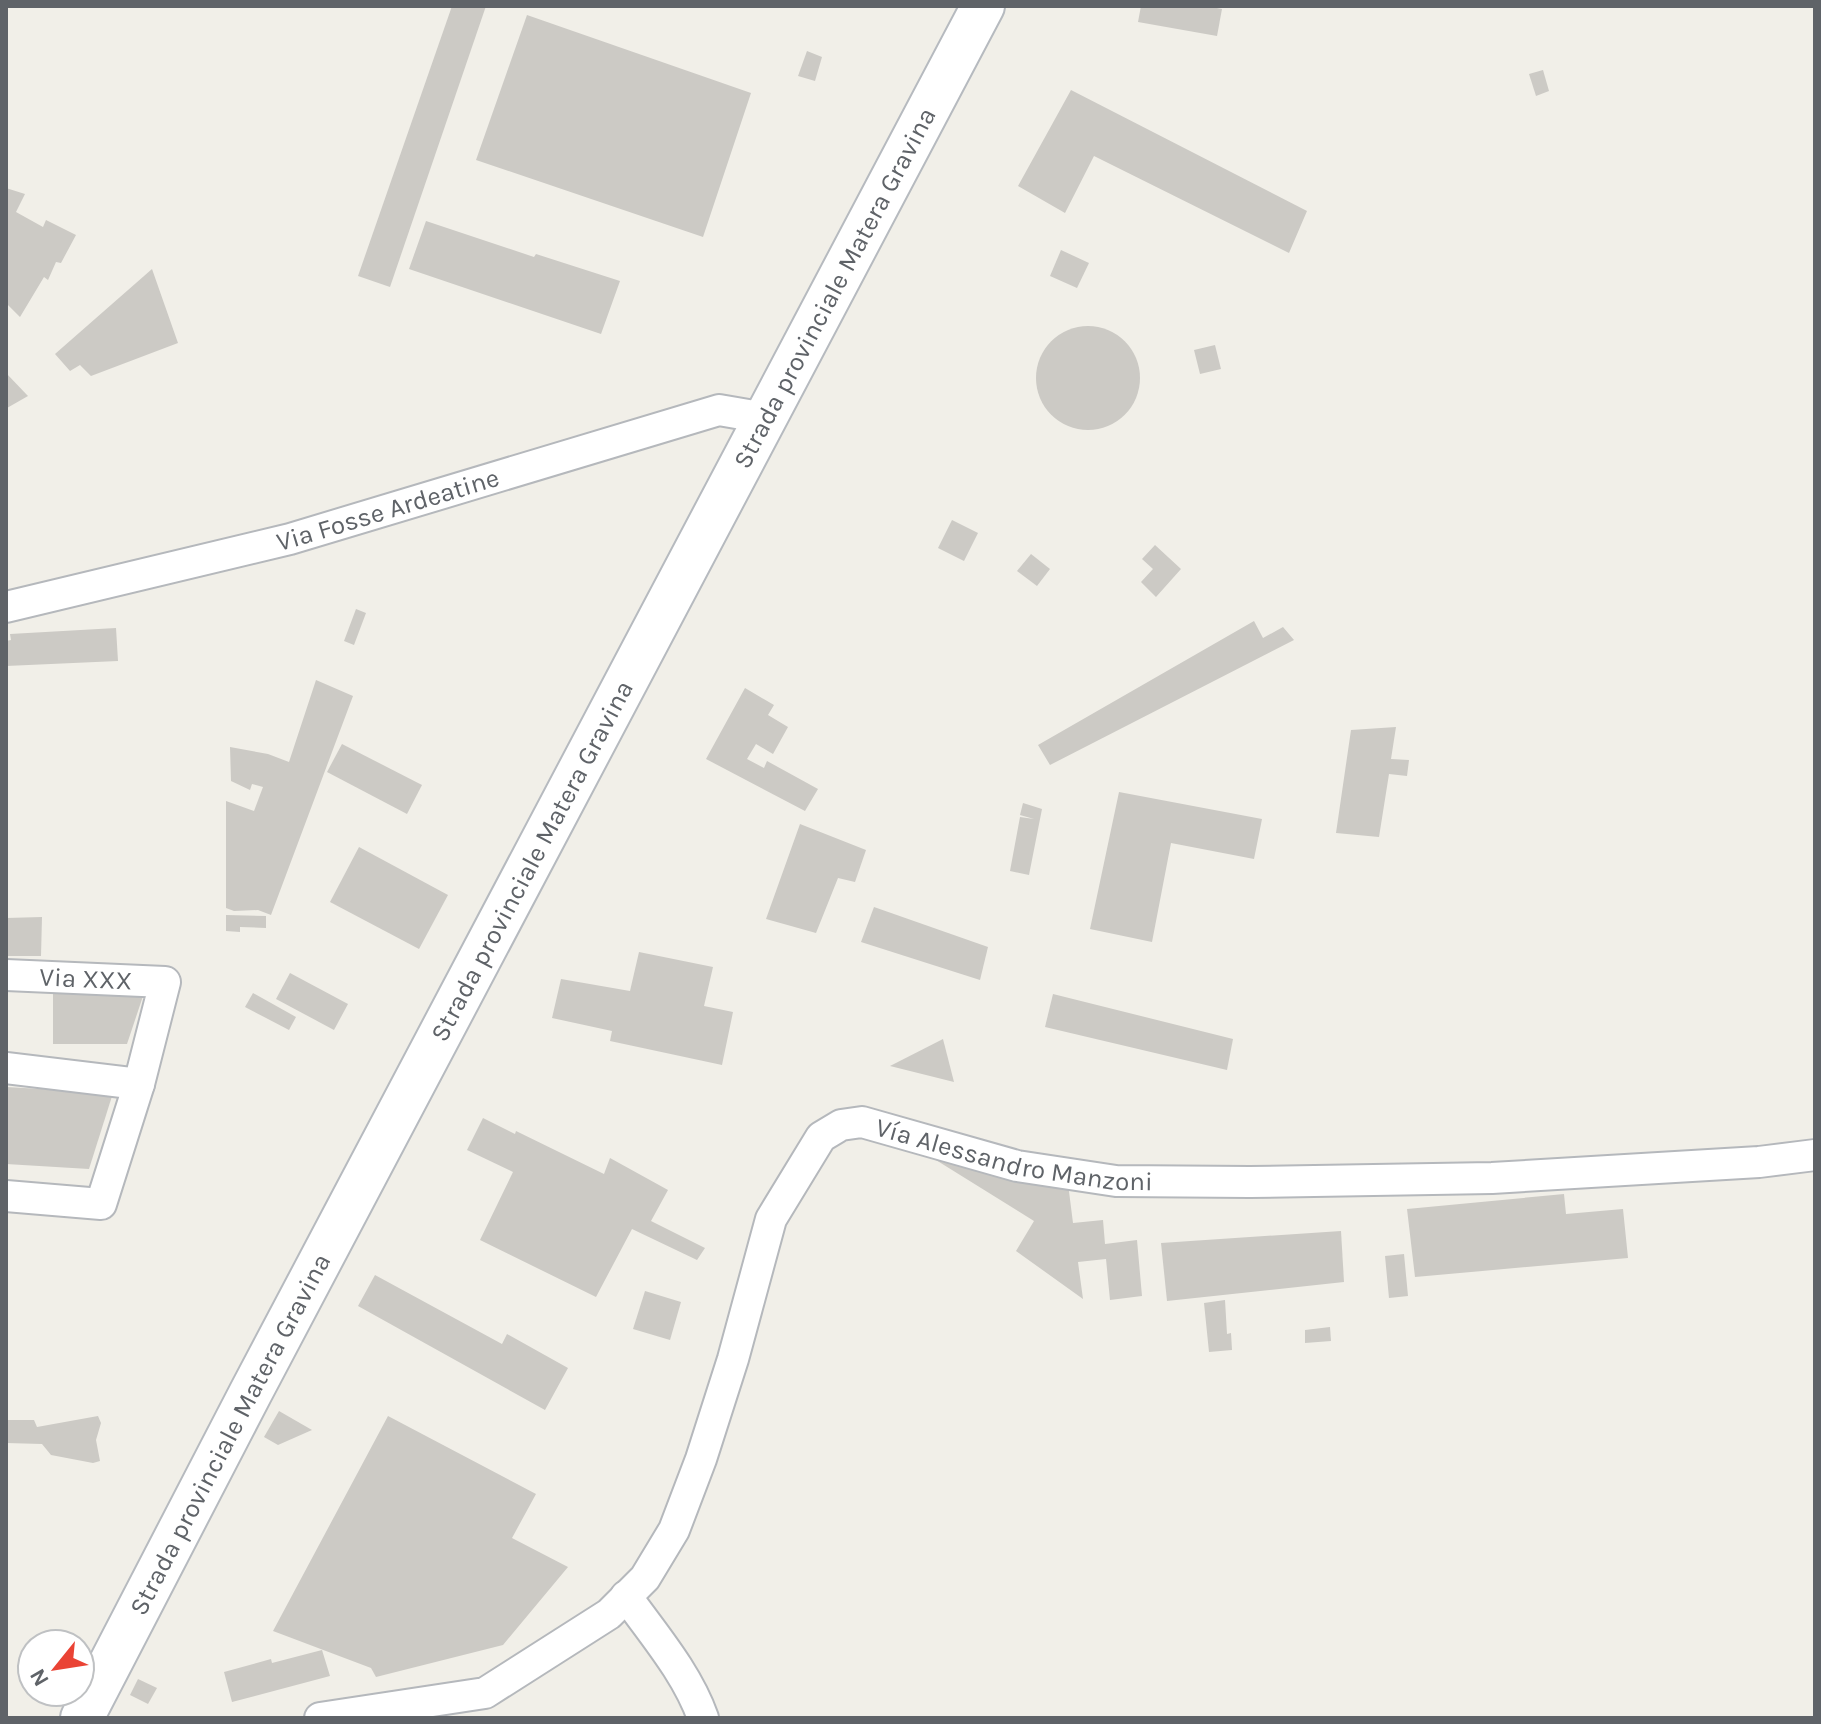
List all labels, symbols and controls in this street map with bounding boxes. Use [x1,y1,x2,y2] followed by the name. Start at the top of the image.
[726,102,942,473] street label: Strada provinciale Matera Gravina
[273,462,503,557] street label: Via Fosse Ardeatine
[424,675,640,1046] street label: Strada provinciale Matera Gravina
[39,961,133,996] street label: Via XXX
[872,1111,1153,1197] street label: Vía Alessandro Manzoni
[123,1248,337,1620] street label: Strada provinciale Matera Gravina
[16,1628,96,1708] north arrow
[24,1664,55,1691] text: N

